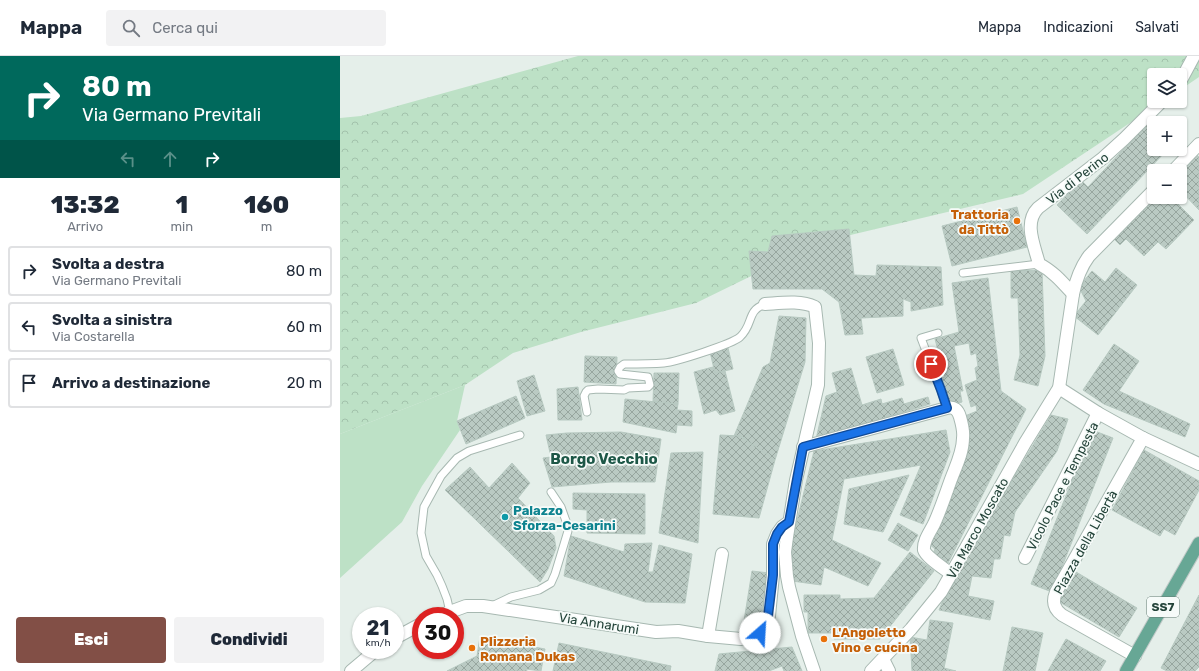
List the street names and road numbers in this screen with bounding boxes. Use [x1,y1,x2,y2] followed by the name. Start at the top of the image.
[1043,149,1111,207] street label: Via di Perino
[1023,419,1101,553] street label: Vicolo Pace e Tempesta
[943,475,1011,581] street label: Via Marco Moscato
[1051,488,1120,597] street label: Piazza della Libertà
[1147,597,1179,617] road number: SS7
[558,610,640,637] street label: Via Annarumi

